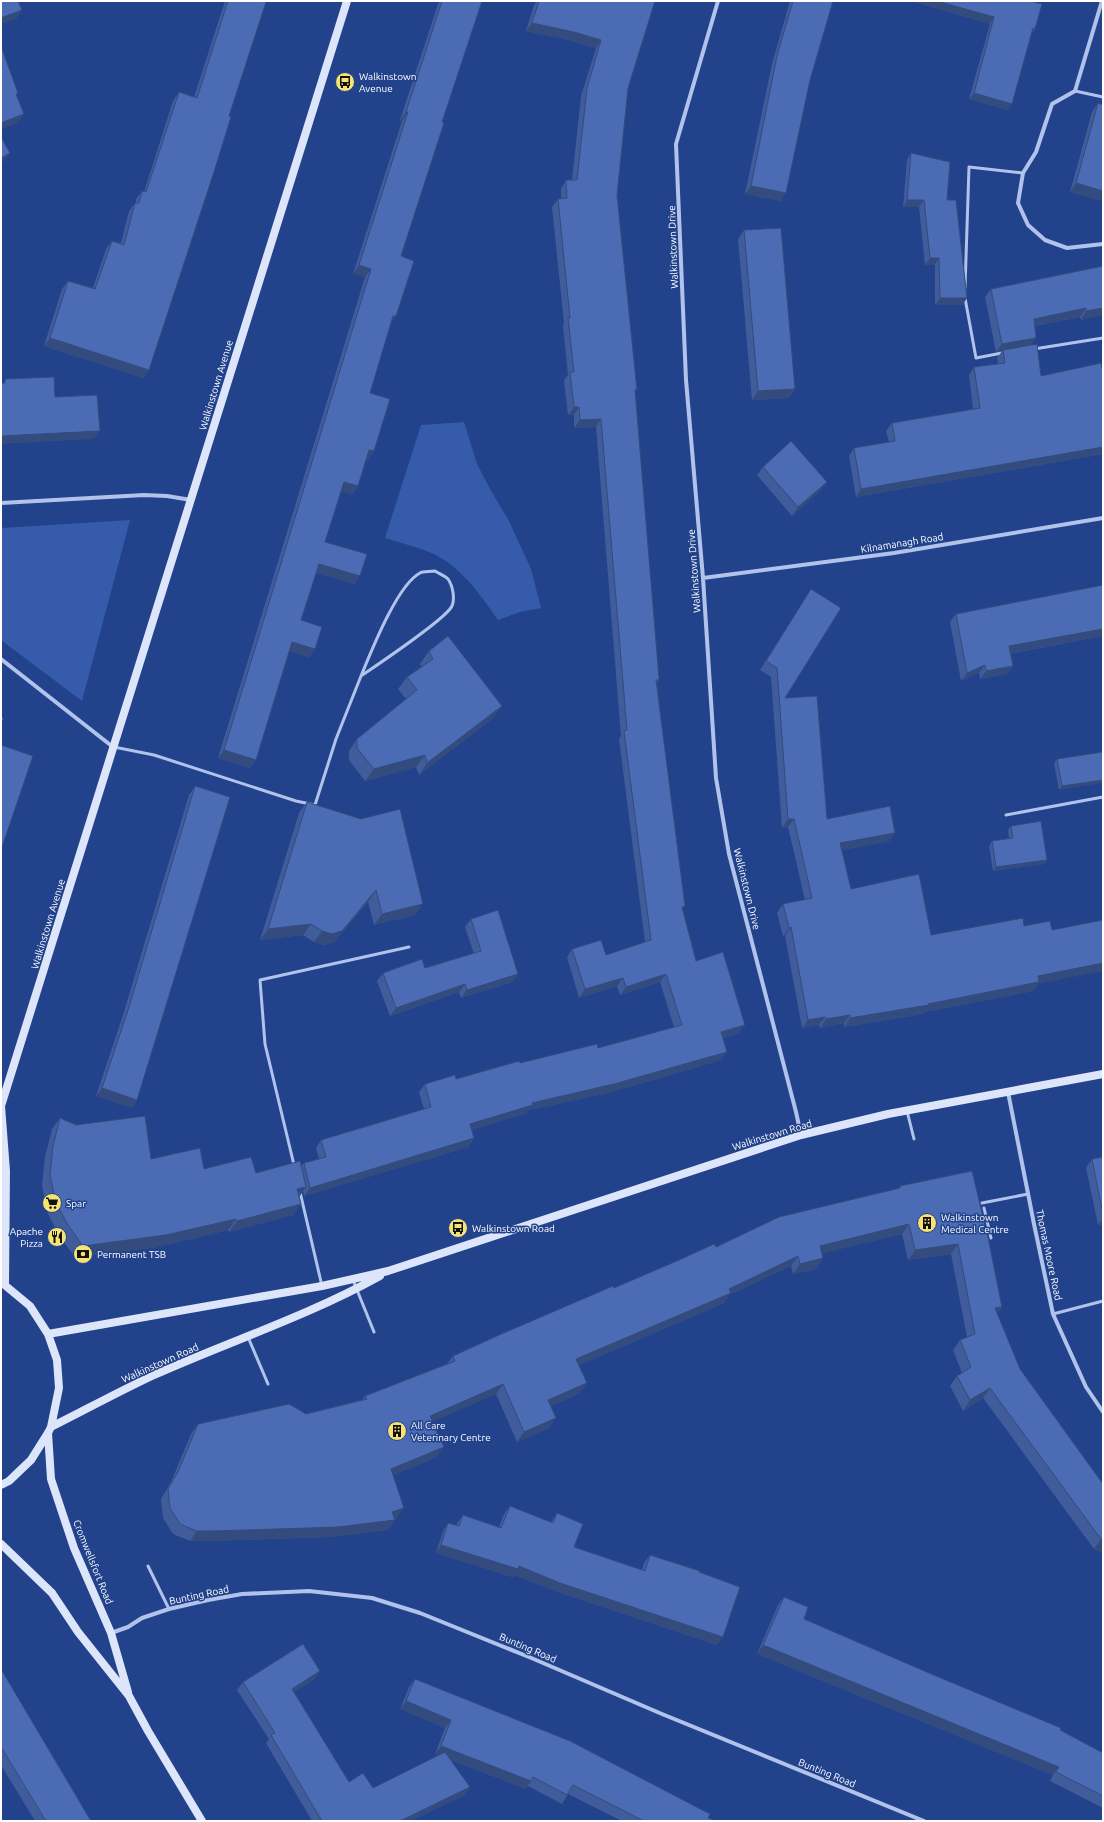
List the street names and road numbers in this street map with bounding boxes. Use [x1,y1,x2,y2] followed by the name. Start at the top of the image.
[666,205,680,289] street label: Walkinstown Drive
[197,339,235,431] street label: Walkinstown Avenue
[686,529,702,613] street label: Walkinstown Drive
[860,531,944,555] street label: Kilnamanagh Road
[732,847,762,931] street label: Walkinstown Drive
[29,878,67,970] street label: Walkinstown Avenue
[731,1118,813,1152] street label: Walkinstown Road
[1034,1209,1064,1302] street label: Thomas Moore Road
[120,1341,200,1385] street label: Walkinstown Road
[71,1518,115,1606] street label: Cromwellsfort Road
[168,1583,230,1607] street label: Bunting Road
[498,1631,558,1665] street label: Bunting Road
[797,1756,857,1790] street label: Bunting Road

